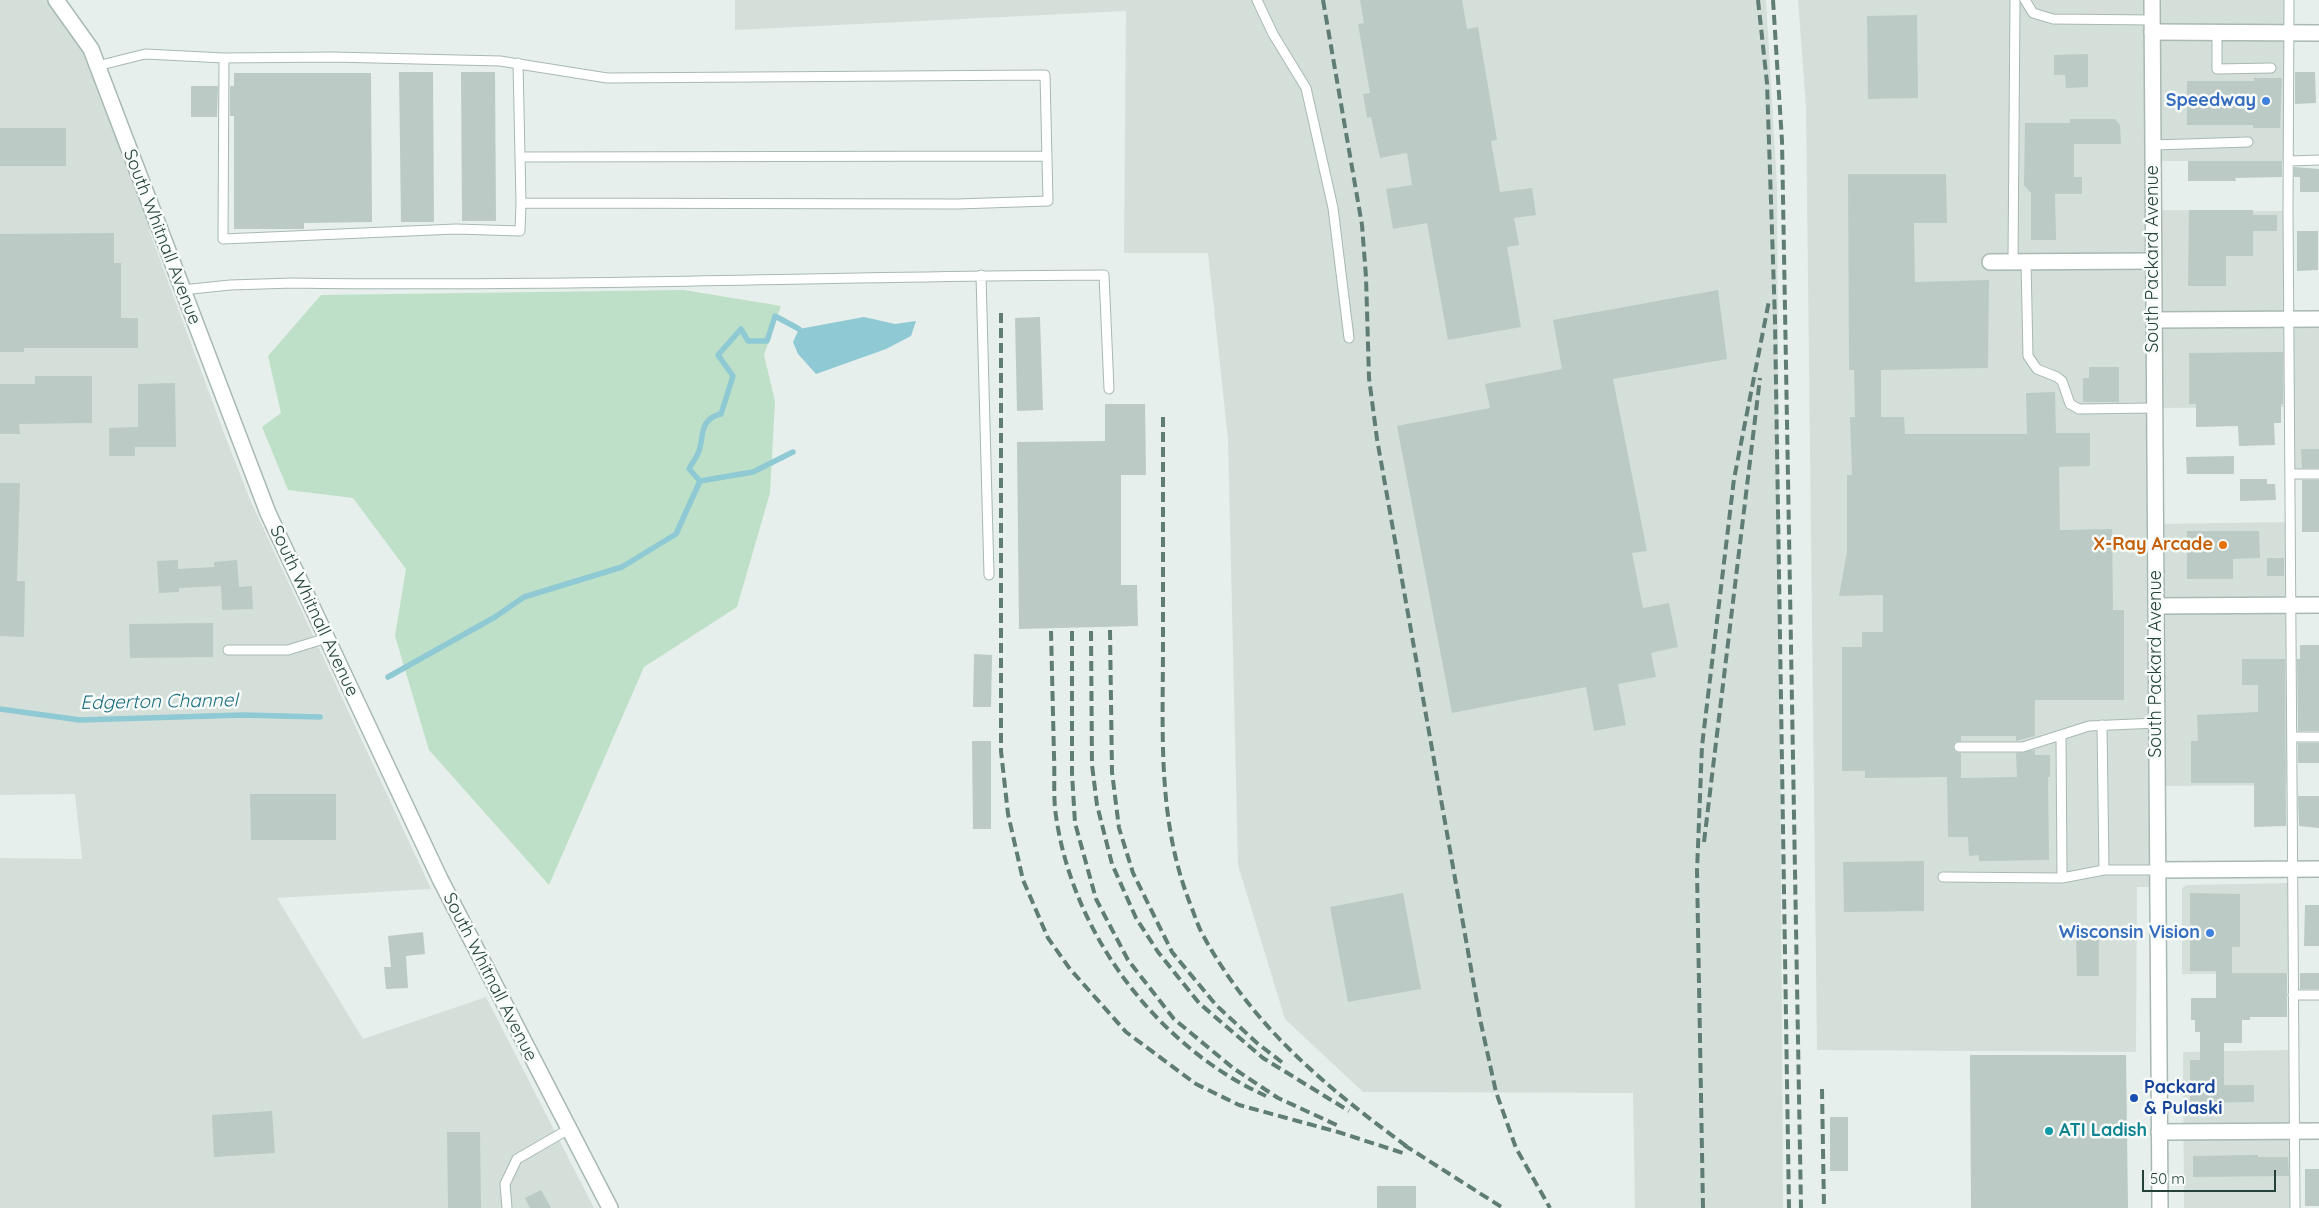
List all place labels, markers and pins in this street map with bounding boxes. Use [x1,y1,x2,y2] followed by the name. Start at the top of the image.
[2166,90,2256,112] place label: Speedway
[2260,95,2272,107] marker: Speedway
[2093,534,2213,556] place label: X-Ray Arcade
[2217,539,2229,551] marker: X-Ray Arcade
[2059,922,2200,944] place label: Wisconsin Vision
[2204,927,2216,939] marker: Wisconsin Vision
[2144,1077,2222,1120] place label: Packard & Pulaski
[2128,1092,2140,1104] marker: Packard & Pulaski
[2059,1120,2147,1142] place label: ATI Ladish
[2043,1125,2055,1137] marker: ATI Ladish

